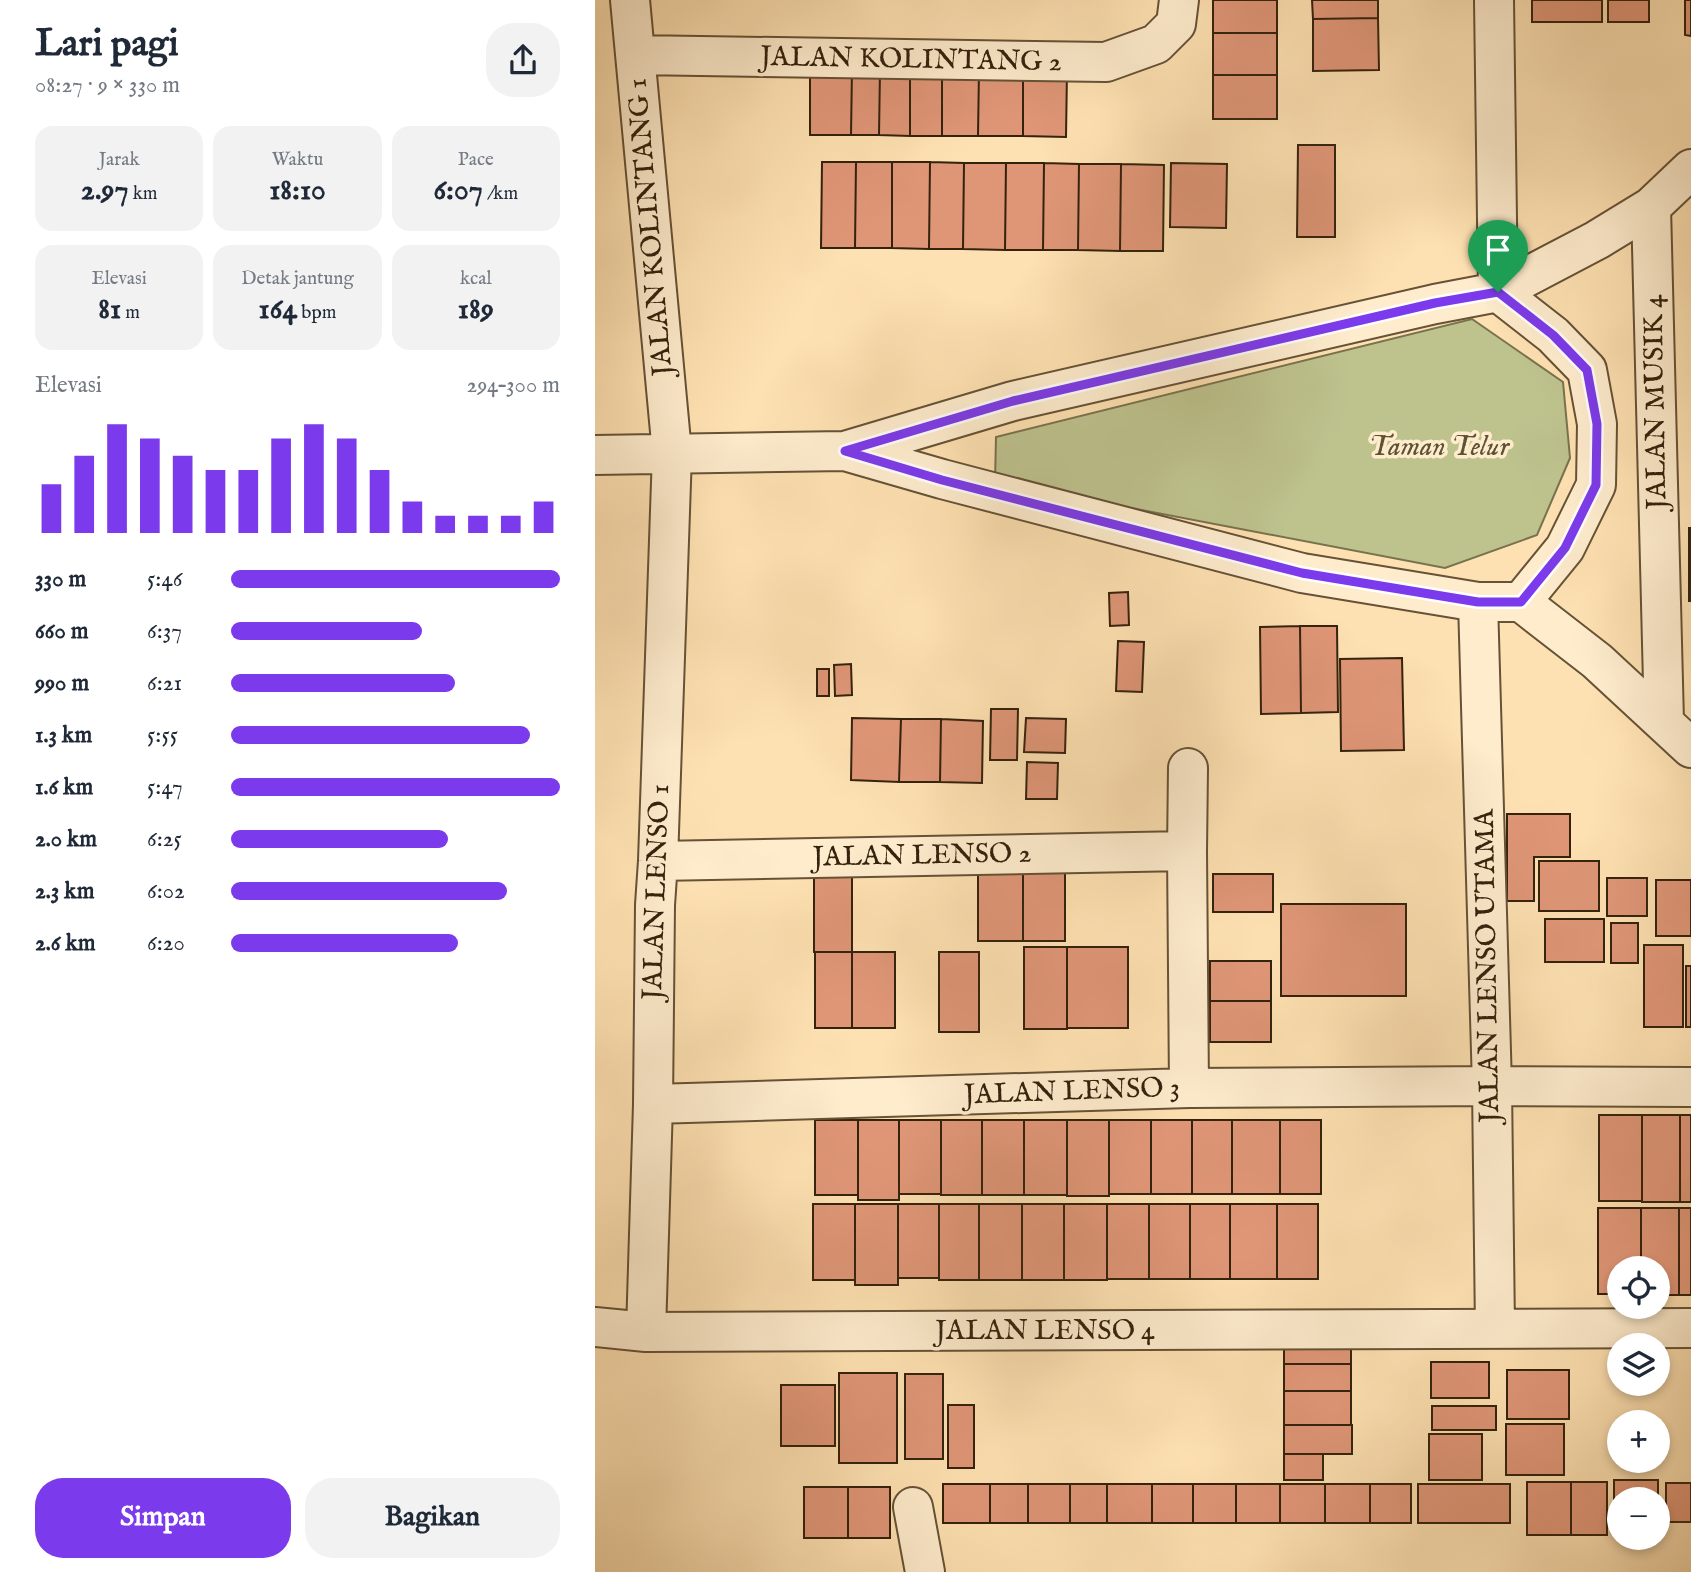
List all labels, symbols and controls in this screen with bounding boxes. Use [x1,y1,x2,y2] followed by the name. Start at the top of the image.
[35,21,179,69] text: Lari pagi
[486,23,560,97] button: share
[757,40,1062,80] street label: JALAN KOLINTANG 2
[35,71,180,100] text: 08:27 · 9 × 330 m
[621,77,682,380] street label: JALAN KOLINTANG 1
[99,148,140,172] text: Jarak
[272,148,323,172] text: Waktu
[458,148,494,172] text: Pace
[81,172,128,210] text: 2.97
[269,172,326,210] text: 18:10
[433,172,483,210] text: 6:07
[128,182,157,206] text: km
[483,182,518,206] text: /km
[1468,220,1528,292] pin
[1479,231,1517,269] icon: arrive
[91,267,147,291] text: Elevasi
[241,267,354,291] text: Detak jantung
[460,267,492,291] text: kcal
[98,291,121,329] text: 81
[259,291,297,329] text: 164
[458,291,494,329] text: 189
[1637,294,1675,513] street label: JALAN MUSIK 4
[121,301,140,325] text: m
[297,301,336,325] text: bpm
[35,371,102,400] text: Elevasi
[466,371,560,400] text: 294–300 m
[1369,430,1510,465] park label: Taman Telur
[35,565,86,594] text: 330 m
[147,565,182,594] text: 5:46
[35,617,89,646] text: 660 m
[147,617,182,646] text: 6:37
[35,669,89,698] text: 990 m
[147,669,182,698] text: 6:21
[35,721,92,750] text: 1.3 km
[147,721,178,750] text: 5:55
[35,773,93,802] text: 1.6 km
[147,773,183,802] text: 5:47
[636,783,678,1004] street label: JALAN LENSO 1
[1468,808,1508,1126] street label: JALAN LENSO UTAMA
[35,825,97,854] text: 2.0 km
[147,825,182,854] text: 6:25
[809,837,1032,875] street label: JALAN LENSO 2
[35,877,94,906] text: 2.3 km
[147,877,185,906] text: 6:02
[35,929,96,958] text: 2.6 km
[147,929,185,958] text: 6:20
[960,1071,1181,1113] street label: JALAN LENSO 3
[1607,1256,1670,1550] map controls
[1607,1256,1670,1319] button: locate
[932,1314,1155,1349] street label: JALAN LENSO 4
[1607,1333,1670,1396] button: layers
[1607,1410,1670,1473] button: +
[35,1478,291,1558] button: Simpan
[305,1478,560,1558] button: Bagikan
[1607,1487,1670,1550] button: −

